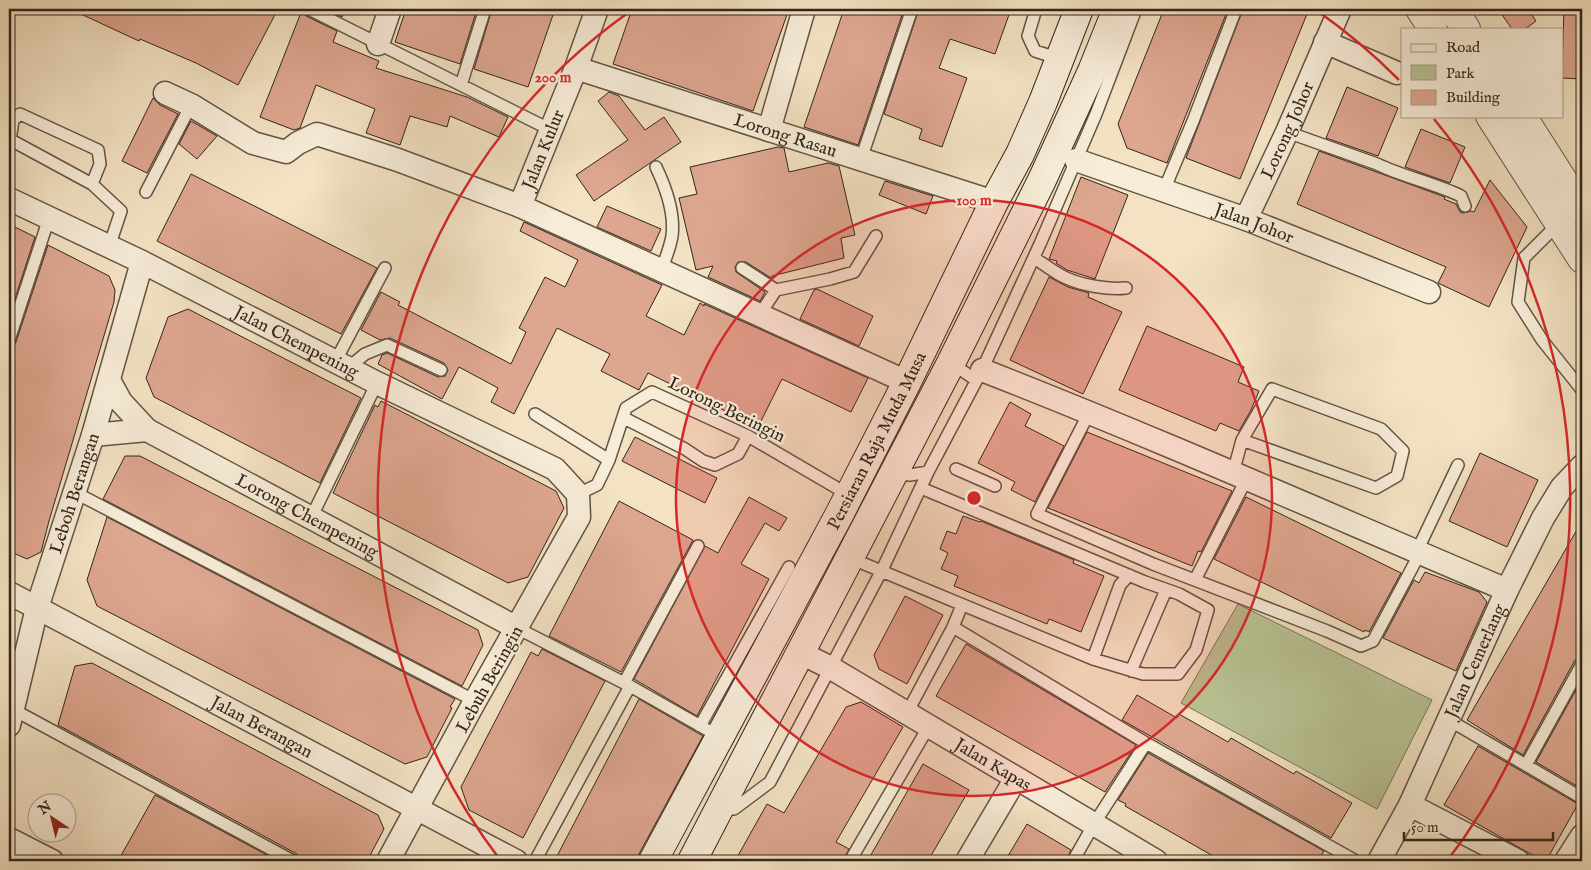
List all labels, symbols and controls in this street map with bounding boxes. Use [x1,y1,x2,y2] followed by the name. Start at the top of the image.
[1401,28,1564,118] legend
[1446,38,1481,57] text: Road
[1446,64,1476,83] text: Park
[535,68,572,87] text: 200 m
[1256,78,1320,183] street label: Lorong Johor
[1446,88,1501,107] text: Building
[517,106,571,195] street label: Jalan Kulur
[731,109,840,164] street label: Lorong Rasau
[956,191,992,210] text: 100 m
[1209,198,1297,250] street label: Jalan Johor
[228,300,362,385] street label: Jalan Chempening
[823,348,933,535] street label: Persiaran Raja Muda Musa
[664,372,789,449] street label: Lorong Beringin
[45,430,106,557] street label: Leboh Berangan
[231,470,382,565] street label: Lorong Chempening
[965,489,983,507] centre of rings
[1440,601,1512,724] street label: Jalan Cemerlang
[451,622,529,737] street label: Lebuh Beringin
[204,691,316,765] street label: Jalan Berangan
[948,733,1035,797] street label: Jalan Kapas
[28,792,78,842] north arrow
[34,797,55,820] text: N
[1404,810,1552,842] scale bar
[1411,818,1439,837] text: 50 m

